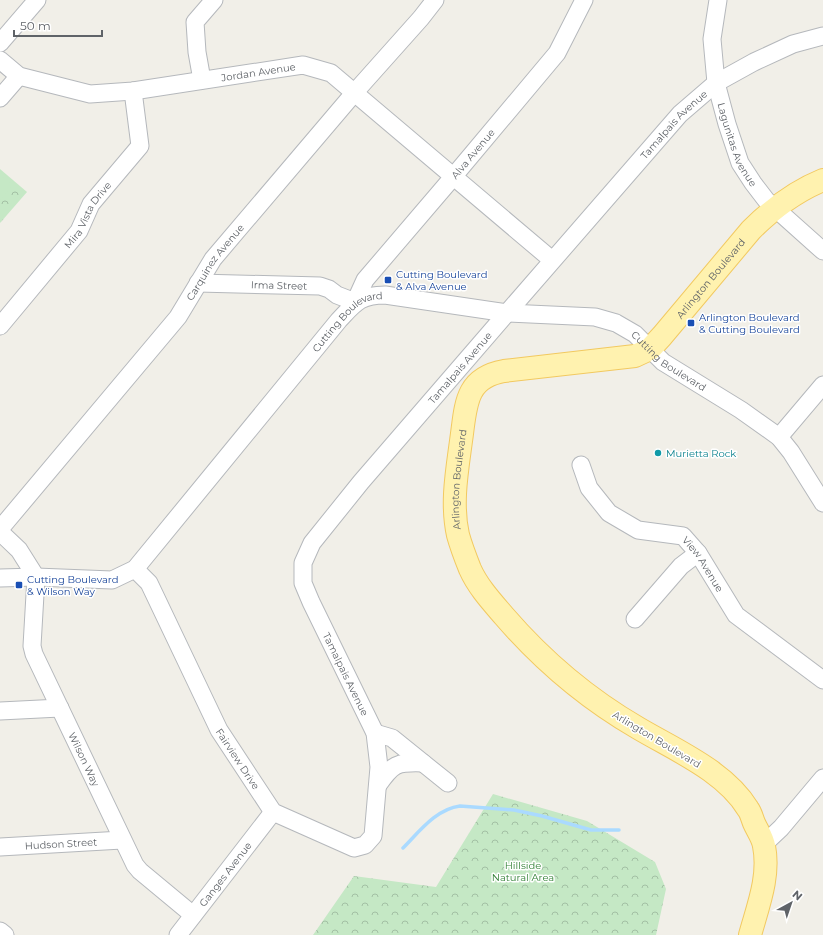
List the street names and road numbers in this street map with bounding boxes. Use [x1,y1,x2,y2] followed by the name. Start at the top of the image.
[219,60,297,85] street label: Jordan Avenue
[638,87,710,162] street label: Tamalpais Avenue
[715,101,760,189] street label: Lagunitas Avenue
[448,126,498,182] street label: Alva Avenue
[61,179,114,251] street label: Mira Vista Drive
[183,222,247,303] street label: Carquinez Avenue
[674,236,748,321] street label: Arlington Boulevard
[251,278,307,293] street label: Irma Street
[309,289,383,355] street label: Cutting Boulevard
[628,328,709,394] street label: Cutting Boulevard
[425,329,495,407] street label: Tamalpais Avenue
[449,429,470,531] street label: Arlington Boulevard
[679,534,726,594] street label: View Avenue
[320,630,371,718] street label: Tamalpais Avenue
[610,708,703,771] street label: Arlington Boulevard
[213,726,262,792] street label: Fairview Drive
[65,730,103,789] street label: Wilson Way
[24,835,97,853] street label: Hudson Street
[196,839,255,909] street label: Ganges Avenue

